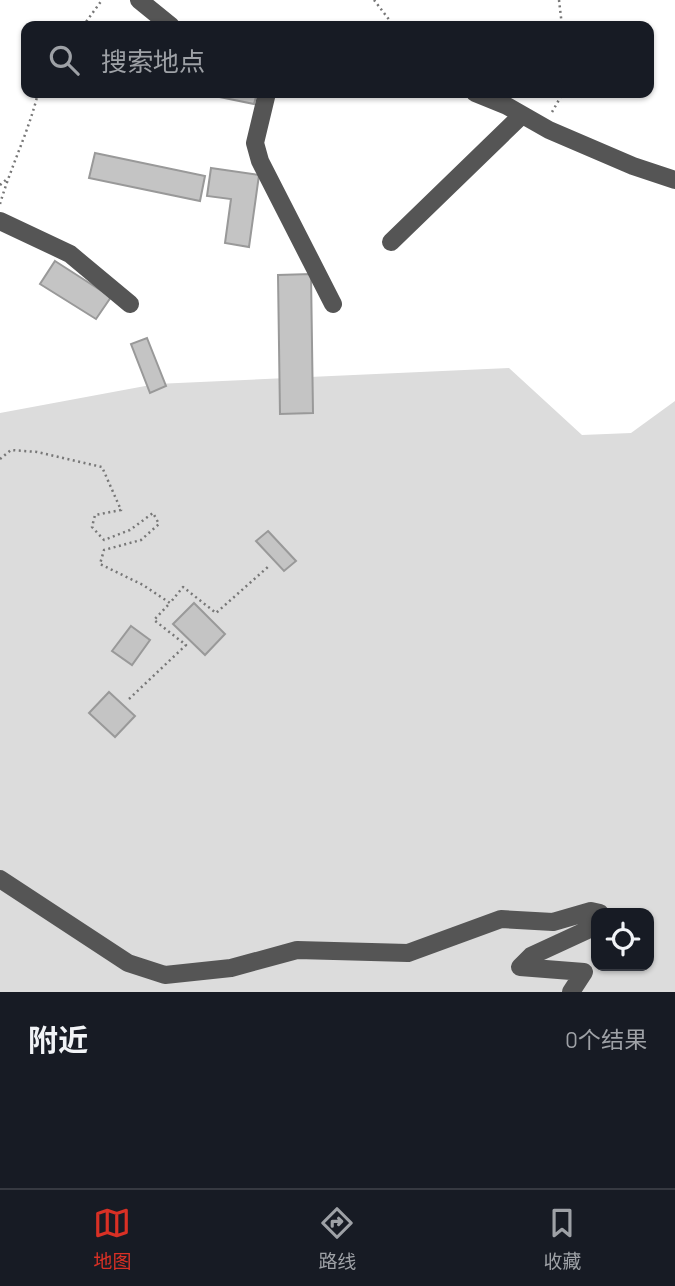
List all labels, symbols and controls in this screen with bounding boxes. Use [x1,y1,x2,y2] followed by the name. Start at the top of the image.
[21,21,654,98] search box
[45,41,83,79] icon: search
[101,45,205,76] text: 搜索地点
[591,908,654,971] map controls
[591,908,654,971] button: locate
[28,1021,88,1057] text: 附近
[565,1025,647,1053] text: 0个结果
[93,1204,132,1273] tab: 地图
[318,1204,357,1273] tab: 路线
[543,1204,582,1273] tab: 收藏

